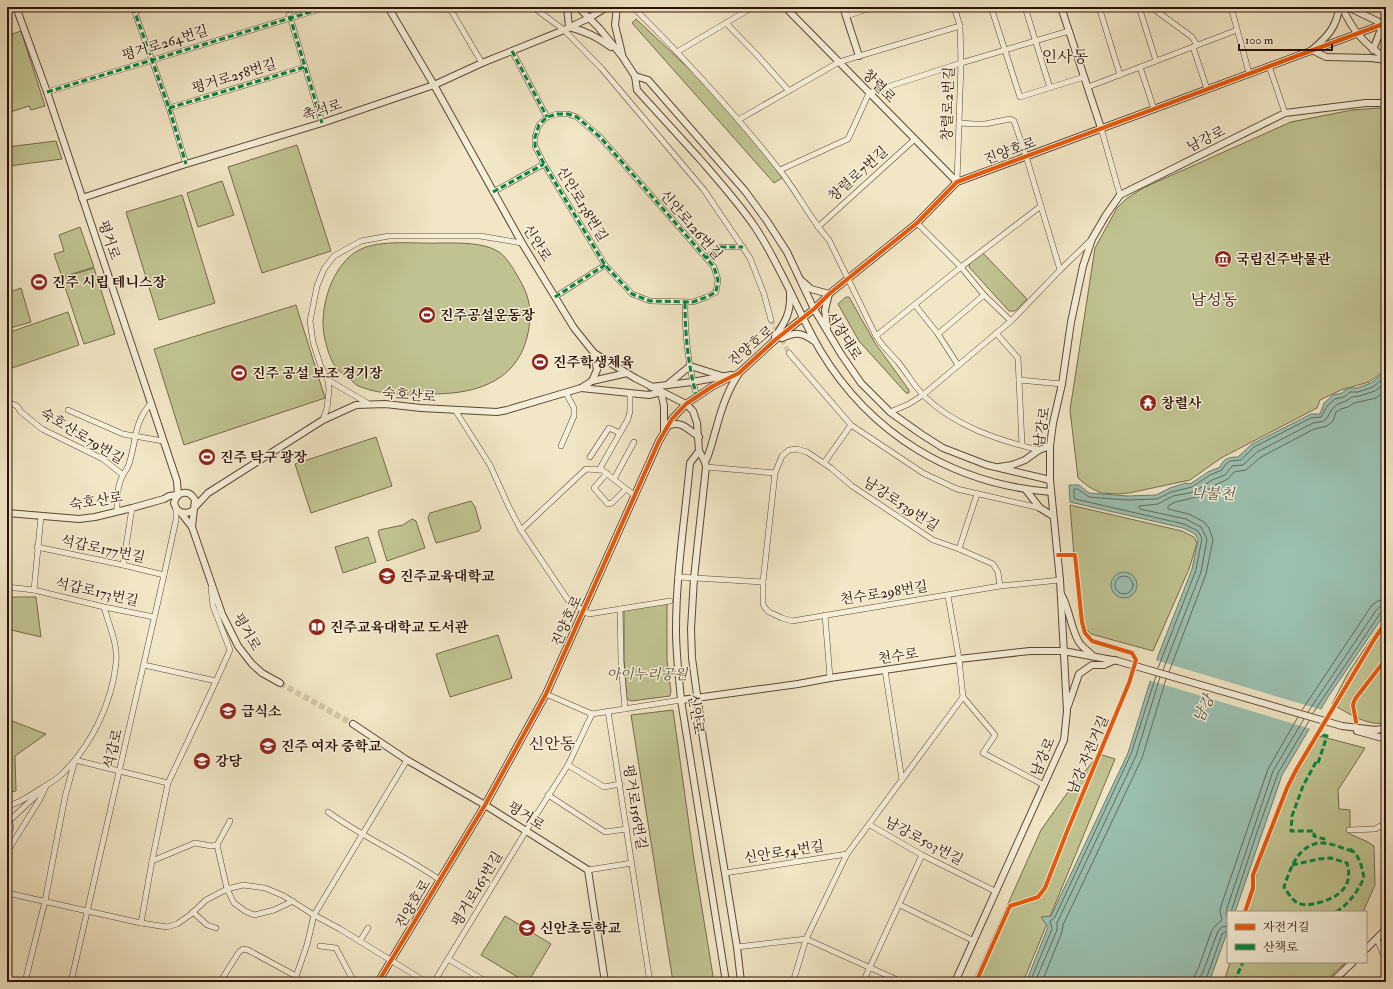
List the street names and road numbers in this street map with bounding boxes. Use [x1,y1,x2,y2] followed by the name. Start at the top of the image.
[120,22,210,64] street label: 평거로264번길
[190,55,278,97] street label: 평거로258번길
[859,66,900,107] street label: 창렬로
[938,66,958,142] street label: 창렬로2번길
[300,96,344,124] street label: 촉석로
[1184,122,1228,156] street label: 남강로
[982,134,1039,168] street label: 진양호로
[825,143,891,205] street label: 창렬로7번길
[553,163,611,245] street label: 신안로138번길
[656,187,726,263] street label: 신안로126번길
[94,218,124,262] street label: 평거로
[519,221,555,265] street label: 신안로
[822,309,866,364] street label: 서장대로
[725,322,778,370] street label: 진양호로
[381,385,437,405] street label: 숙호산로
[37,404,127,468] street label: 숙호산로79번길
[1030,405,1054,448] street label: 남강로
[860,473,942,535] street label: 남강로539번길
[68,488,125,514] street label: 숙호산로
[59,532,147,566] street label: 석갑로177번길
[54,574,140,610] street label: 석갑로173번길
[839,578,929,608] street label: 천수로298번길
[548,592,586,649] street label: 진양호로
[229,610,265,654] street label: 평거로
[877,644,920,668] street label: 천수로
[684,693,708,736] street label: 신안로
[1064,713,1112,797] street label: 남강 자전거길
[100,727,126,771] street label: 석갑로
[1027,735,1059,779] street label: 남강로
[620,763,650,851] street label: 평거로156번길
[504,798,548,834] street label: 평거로
[882,813,966,869] street label: 남강로503번길
[743,837,825,867] street label: 신안로54번길
[448,848,506,930] street label: 평거로163번길
[392,876,434,932] street label: 진양호로

